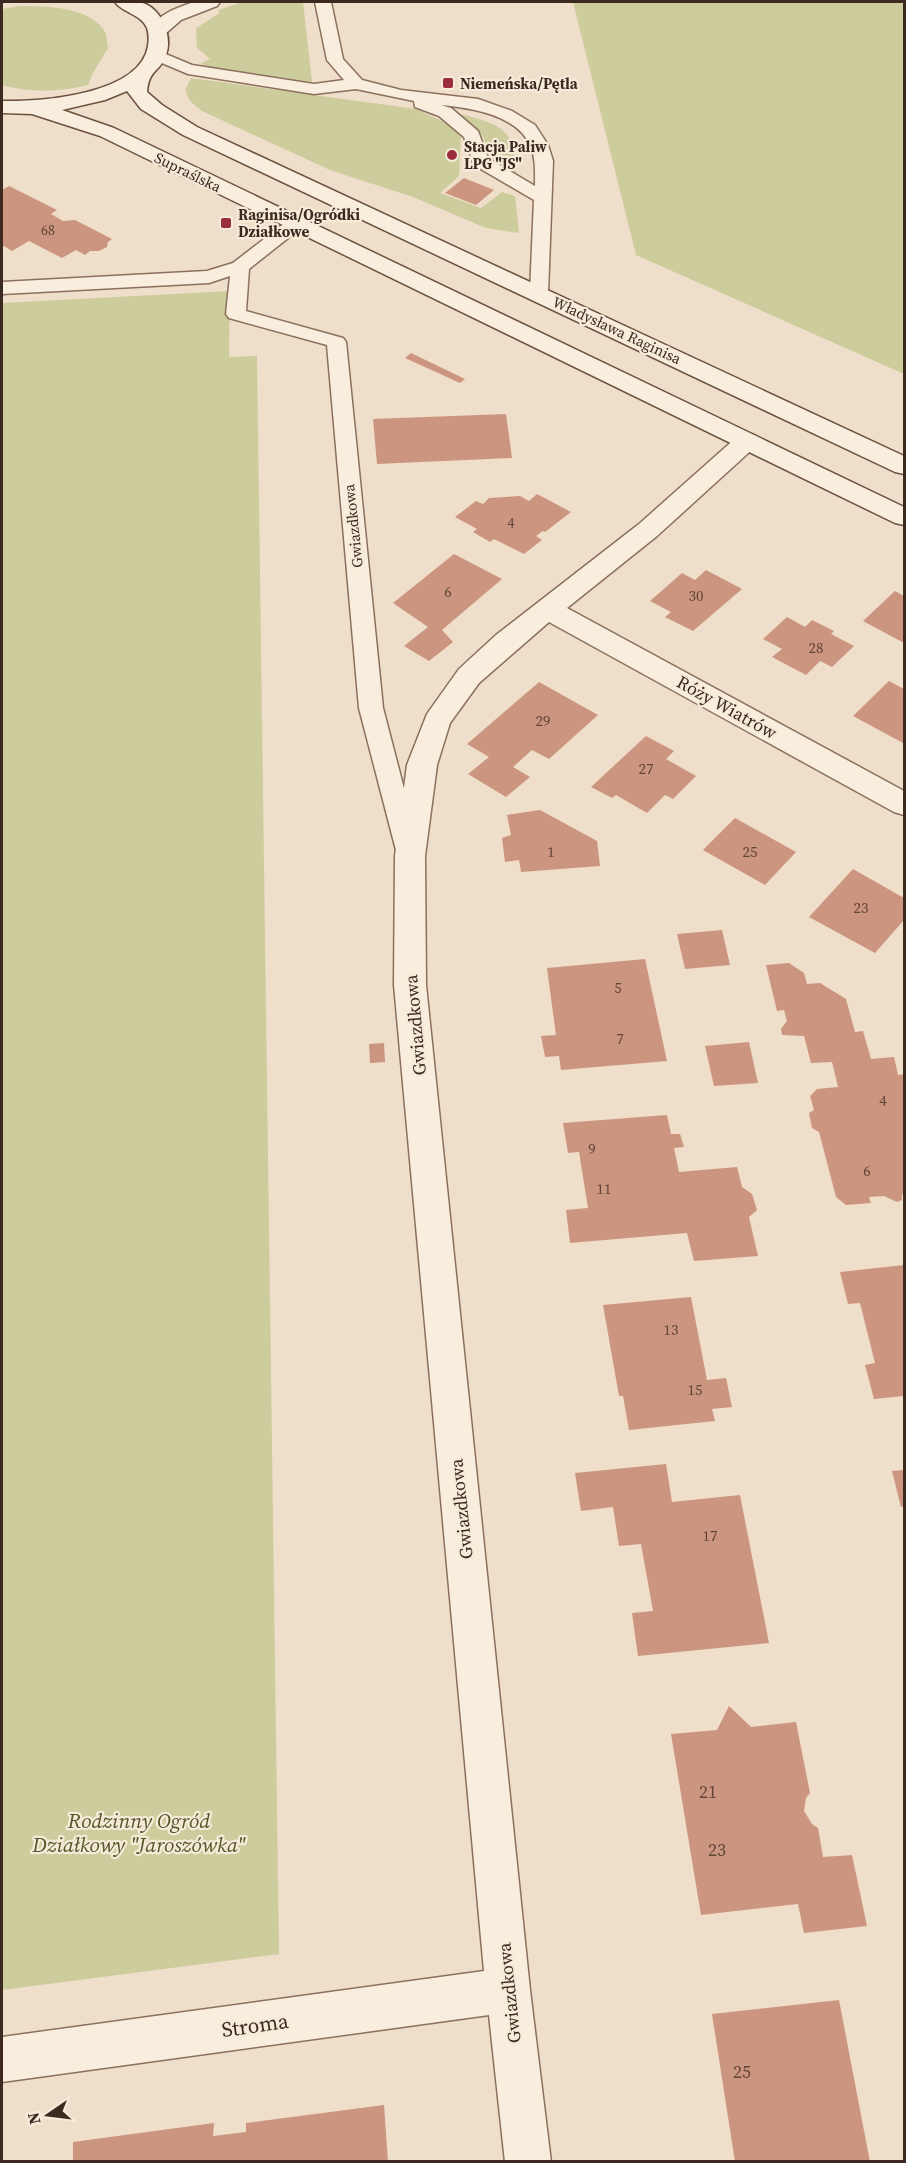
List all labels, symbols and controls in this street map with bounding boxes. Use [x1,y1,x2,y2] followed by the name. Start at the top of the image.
[460,73,579,94] place label: Niemeńska/Pętla
[441,76,455,90] marker: Niemeńska/Pętla
[464,136,547,174] place label: Stacja Paliw LPG "JS"
[151,147,225,197] street label: Supraślska
[445,148,459,162] marker: Stacja Paliw LPG "JS"
[238,204,360,242] place label: Raginisa/Ogródki Działkowe
[219,216,233,230] marker: Raginisa/Ogródki Działkowe
[41,220,55,240] house number: 68
[549,291,685,369] street label: Władysława Raginisa
[338,483,368,569] street label: Gwiazdkowa
[508,513,515,533] house number: 4
[444,581,452,602] house number: 6
[688,585,704,606] house number: 30
[808,637,824,658] house number: 28
[672,669,782,745] street label: Róży Wiatrów
[535,710,551,731] house number: 29
[638,758,654,779] house number: 27
[547,841,555,862] house number: 1
[742,841,758,862] house number: 25
[853,897,869,918] house number: 23
[398,973,432,1076] street label: Gwiazdkowa
[614,977,622,998] house number: 5
[616,1028,624,1049] house number: 7
[879,1090,887,1111] house number: 4
[588,1138,596,1159] house number: 9
[863,1160,871,1181] house number: 6
[596,1178,612,1199] house number: 11
[663,1319,679,1340] house number: 13
[687,1379,703,1400] house number: 15
[443,1457,479,1561] street label: Gwiazdkowa
[702,1525,718,1546] house number: 17
[699,1779,717,1804] house number: 21
[31,1806,246,1859] park label: Rodzinny Ogród Działkowy "Jaroszówka"
[708,1837,726,1862] house number: 23
[491,1941,527,2045] street label: Gwiazdkowa
[220,2006,291,2044] street label: Stroma
[733,2059,751,2084] house number: 25
[18,2085,78,2145] north arrow
[21,2110,46,2127] text: N

